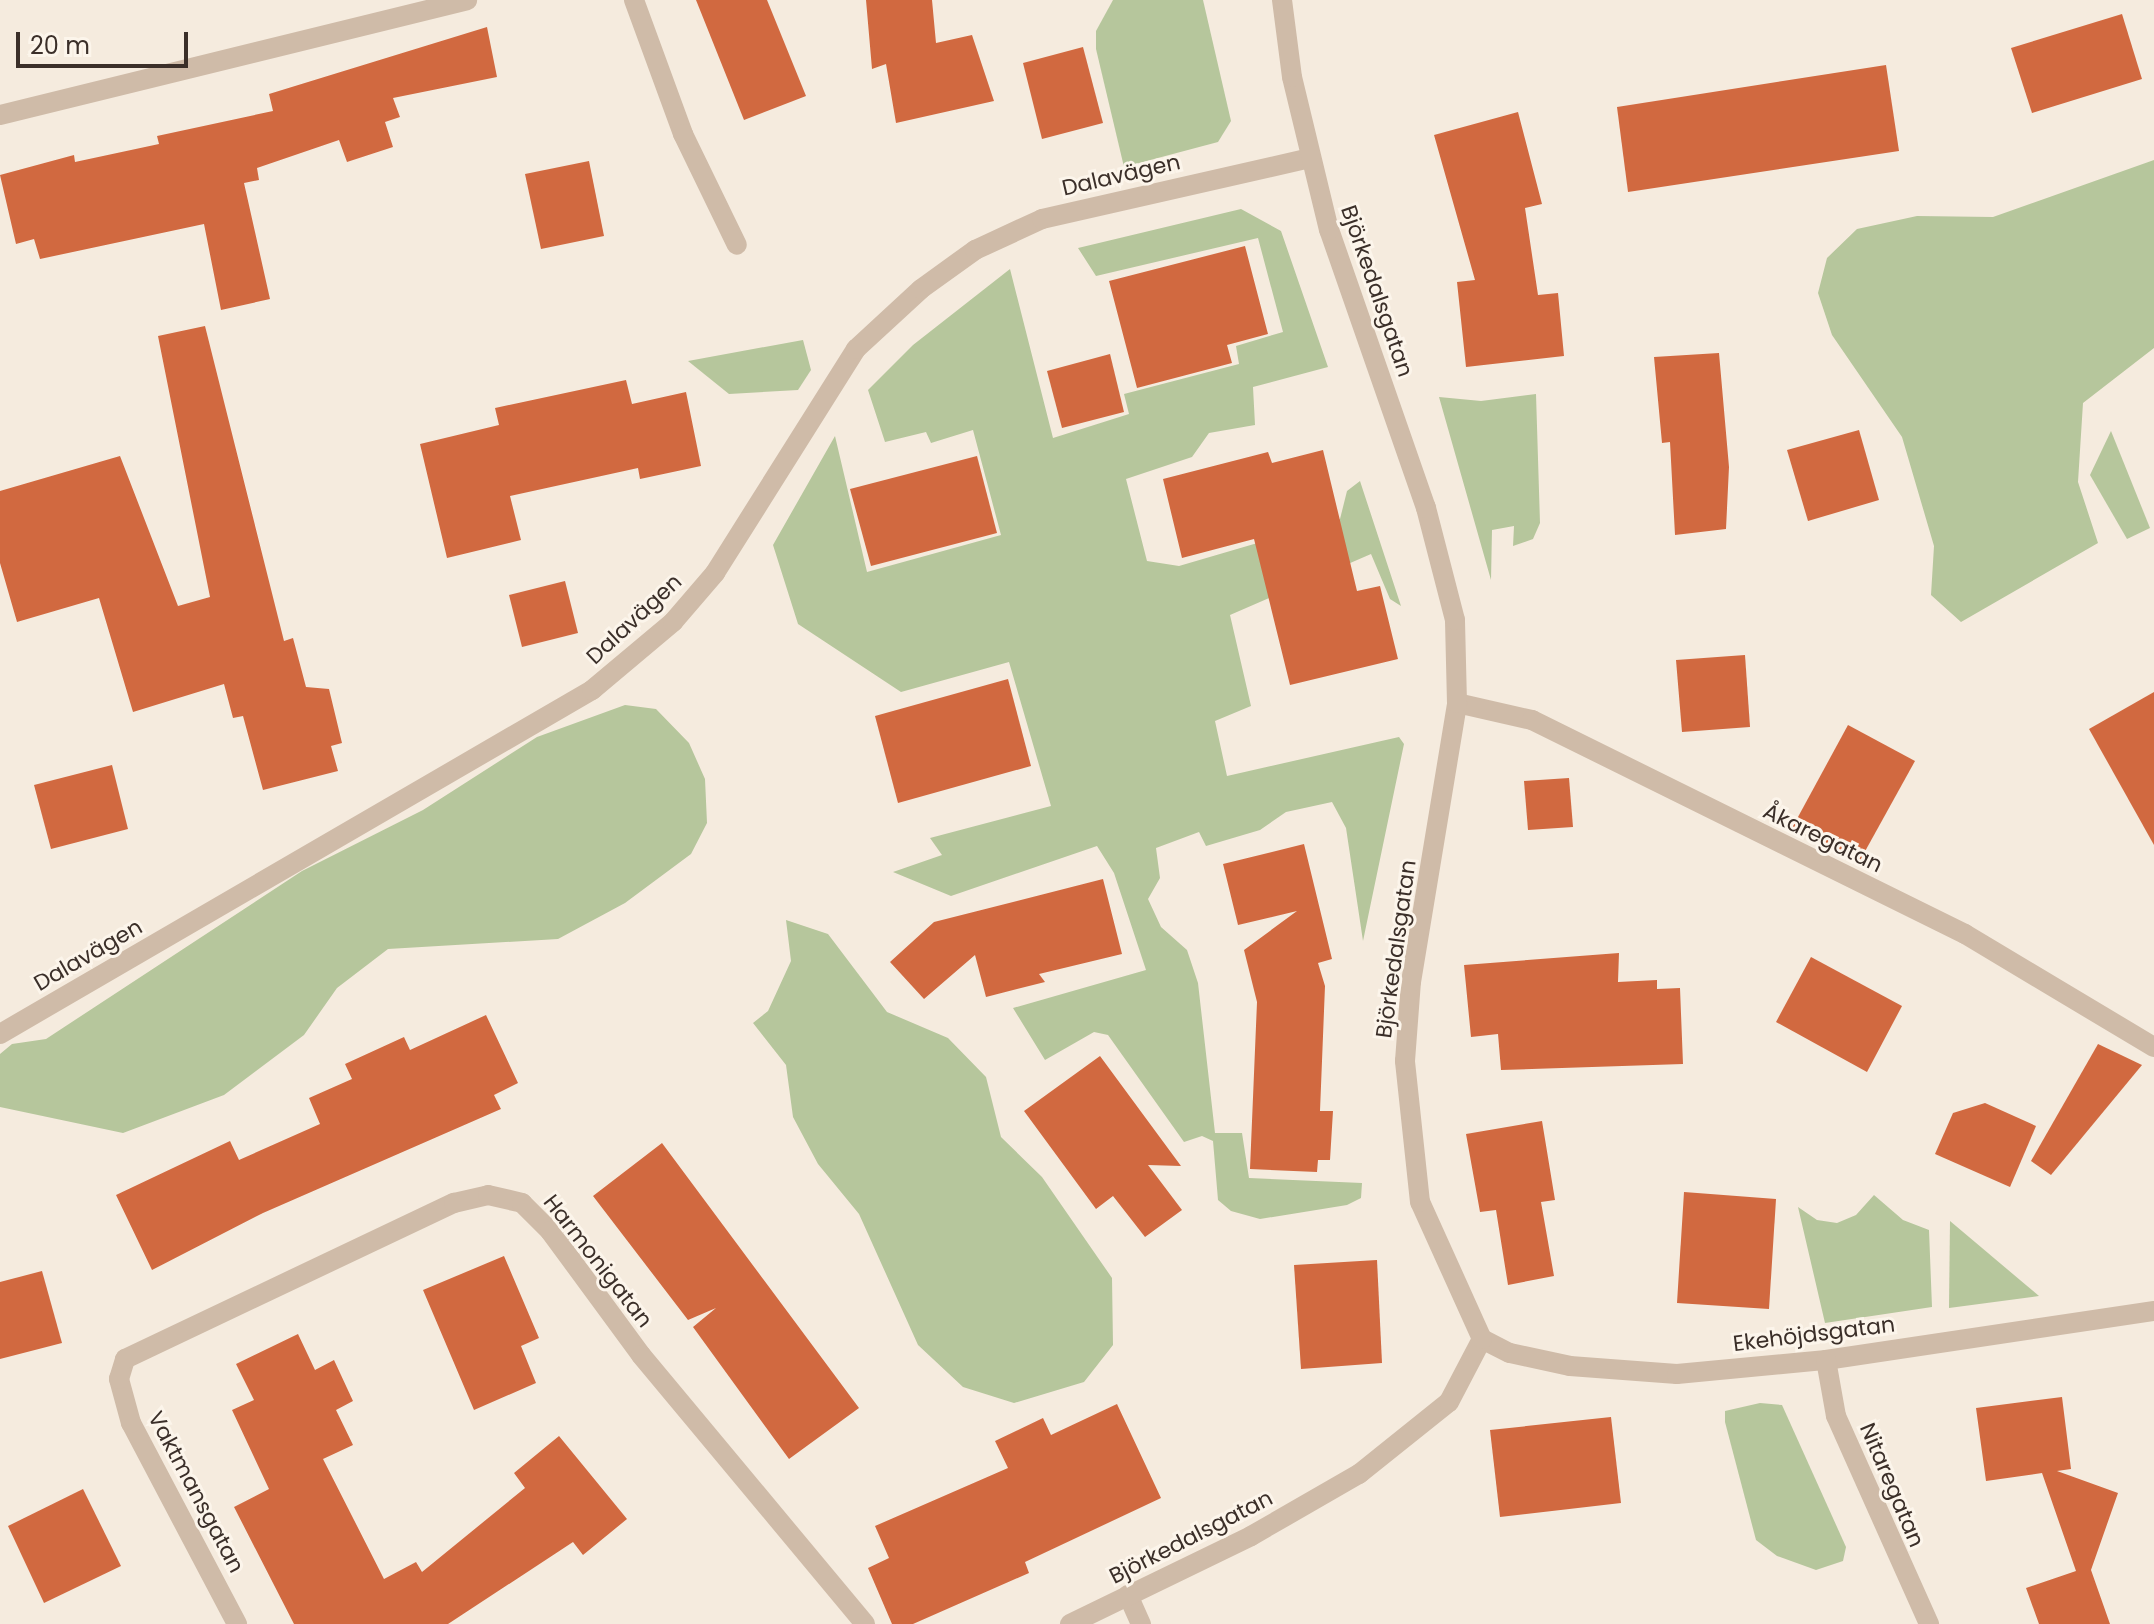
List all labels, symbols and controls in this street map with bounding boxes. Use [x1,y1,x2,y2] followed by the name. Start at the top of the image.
[20,16,192,66] scale bar
[30,29,90,62] text: 20 m
[1059,149,1183,201] street label: Dalavägen
[1335,202,1419,380] street label: Björkedalsgatan
[581,568,687,670] street label: Dalavägen
[1759,798,1887,878] street label: Åkaregatan
[1370,858,1422,1040] street label: Björkedalsgatan
[29,913,147,997] street label: Dalavägen
[538,1189,658,1333] street label: Harmonigatan
[1732,1311,1896,1357] street label: Ekehöjdsgatan
[142,1407,250,1577] street label: Vaktmansgatan
[1854,1419,1930,1551] street label: Nitaregatan
[1105,1484,1277,1590] street label: Björkedalsgatan

